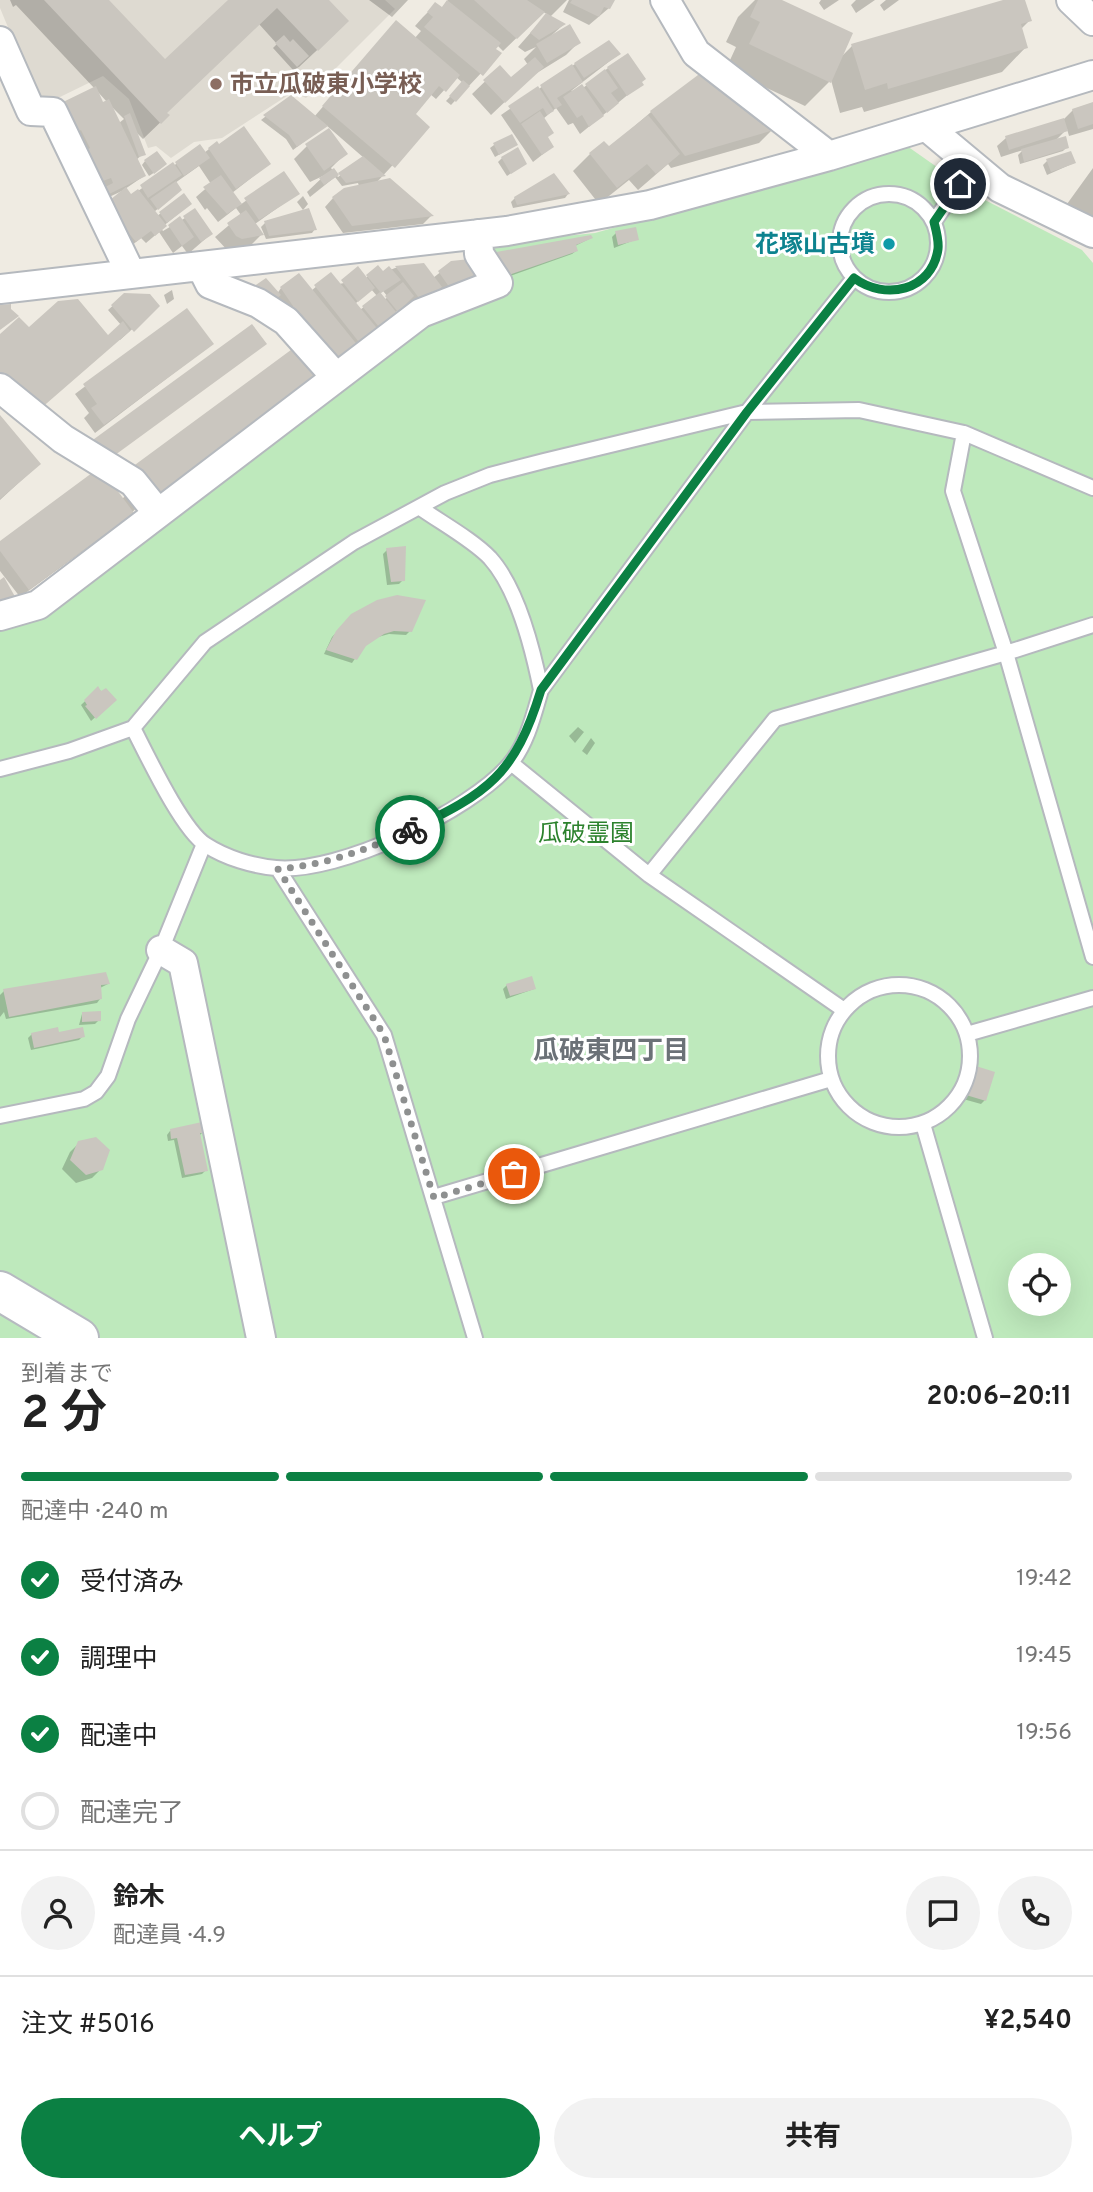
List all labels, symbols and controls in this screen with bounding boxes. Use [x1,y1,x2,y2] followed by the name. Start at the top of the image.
[230,71,422,101] place label: 市立瓜破東小学校
[208,76,224,92] marker: 市立瓜破東小学校
[930,154,990,214] pin
[941,165,979,203] icon: home
[755,231,875,261] place label: 花塚山古墳
[881,236,897,252] marker: 花塚山古墳
[375,795,445,865] courier
[391,811,429,849] icon: bike
[538,820,634,850] park label: 瓜破霊園
[533,1036,689,1069] district label: 瓜破東四丁目
[484,1144,544,1204] pin
[495,1155,533,1193] icon: bag
[1008,1253,1071,1316] map controls
[1008,1253,1071,1316] button: locate
[21,1361,113,1390] text: 到着まで
[926,1381,1072,1414] text: 20:06–20:11
[21,1386,107,1445] text: 2 分
[21,1498,169,1527] text: 配達中 · 240 m
[21,1561,59,1599] icon: check
[1016,1565,1072,1594] text: 19:42
[80,1567,184,1600] text: 受付済み
[21,1638,59,1676] icon: check
[1016,1642,1072,1671] text: 19:45
[80,1644,158,1677] text: 調理中
[21,1715,59,1753] icon: check
[1017,1719,1072,1748] text: 19:56
[80,1721,158,1754] text: 配達中
[80,1798,184,1831] text: 配達完了
[21,1876,95,1950] button: person
[906,1876,980,1950] button: chat
[998,1876,1072,1950] button: phone
[113,1882,165,1915] text: 鈴木
[113,1922,226,1951] text: 配達員 · 4.9
[984,2005,1072,2038] text: ¥2,540
[21,2009,155,2042] text: 注文 #5016
[21,2098,540,2178] button: ヘルプ
[554,2098,1072,2178] button: 共有

